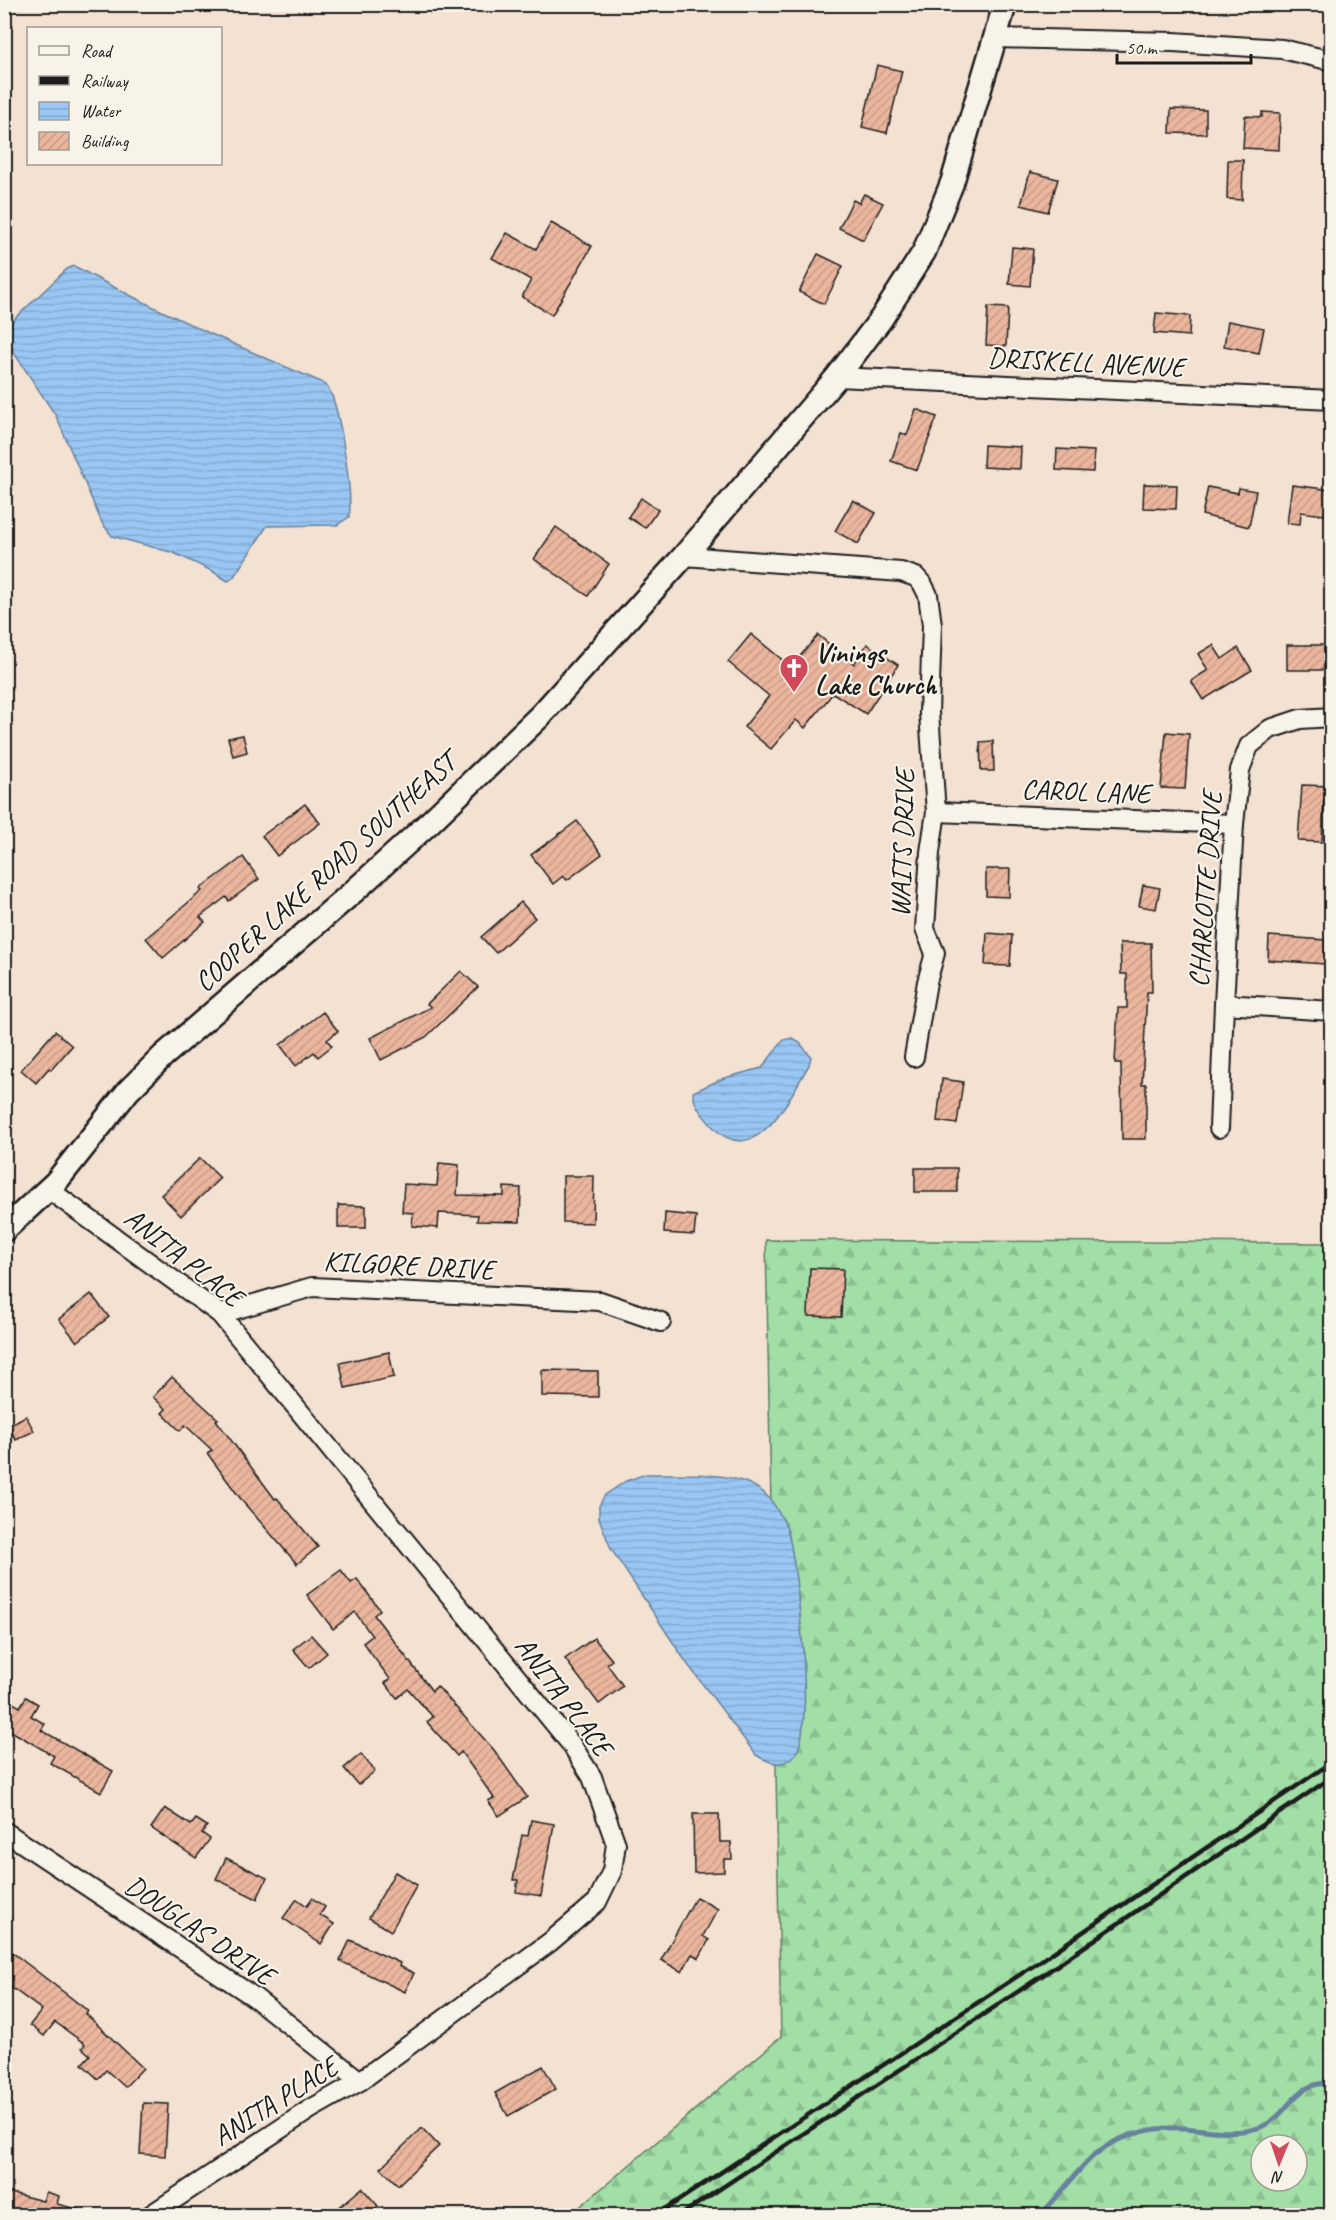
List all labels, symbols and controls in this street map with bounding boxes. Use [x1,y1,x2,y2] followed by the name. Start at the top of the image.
[27,27,222,165] legend
[1117,27,1250,65] scale bar
[1126,37,1159,59] text: 50 m
[81,40,114,62] text: Road
[81,70,129,92] text: Railway
[81,100,122,122] text: Water
[81,130,130,152] text: Building
[987,339,1189,385] street label: DRISKELL AVENUE
[815,635,937,702] place label: Vinings Lake Church
[778,652,810,694] church icon: Vinings Lake Church
[187,740,469,999] street label: COOPER LAKE ROAD SOUTHEAST
[882,765,922,918] street label: WAITS DRIVE
[1021,771,1154,811] street label: CAROL LANE
[1181,786,1230,988] street label: CHARLOTTE DRIVE
[118,1200,253,1316] street label: ANITA PLACE
[323,1243,499,1287] street label: KILGORE DRIVE
[508,1629,623,1766] street label: ANITA PLACE
[119,1867,284,1995] street label: DOUGLAS DRIVE
[206,2047,347,2153] street label: ANITA PLACE
[1249,2133,1309,2193] north arrow
[1270,2167,1284,2187] text: N

